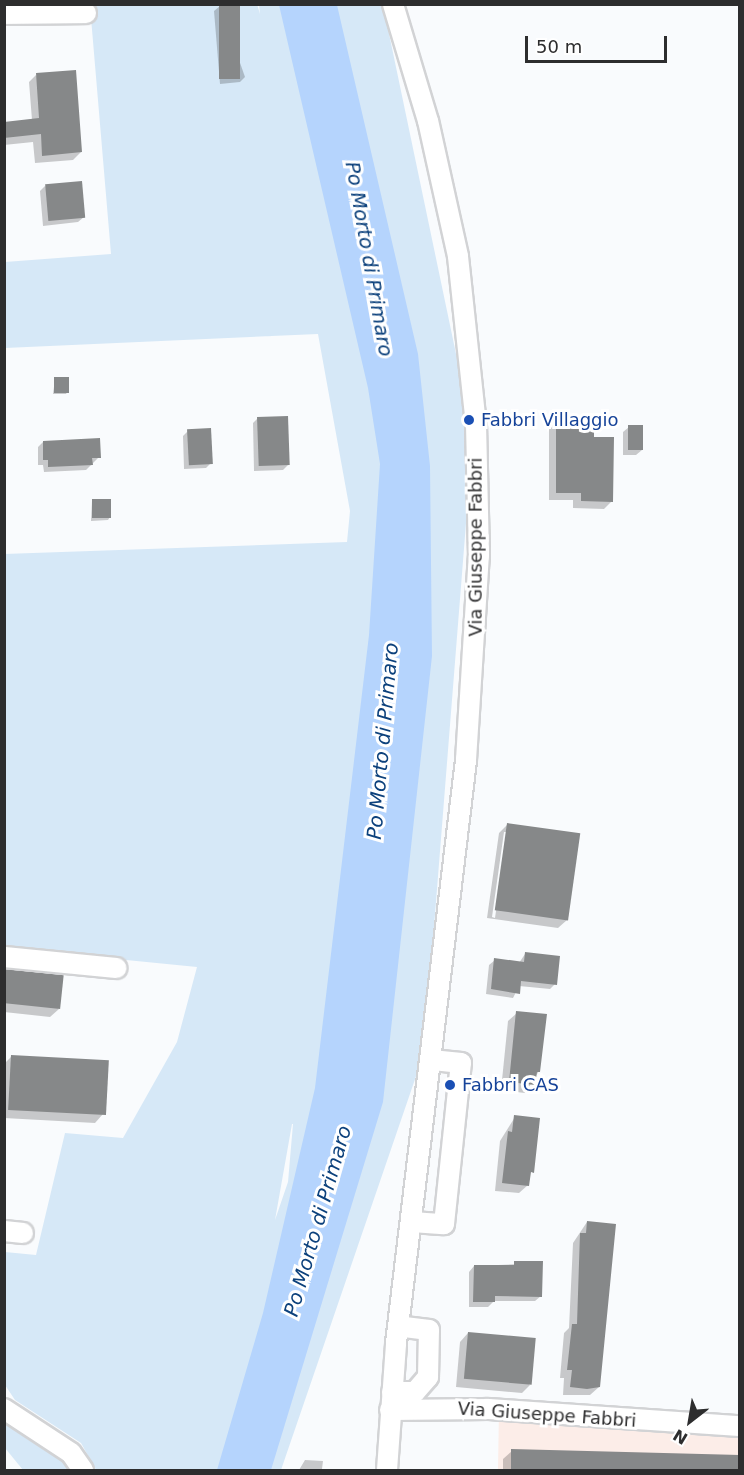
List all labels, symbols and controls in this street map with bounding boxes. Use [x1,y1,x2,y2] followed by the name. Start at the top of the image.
[528,24,670,62] scale bar
[536,36,582,57] text: 50 m
[340,160,398,358] water label: Po Morto di Primaro
[481,409,619,431] place label: Fabbri Villaggio
[462,413,476,427] marker: Fabbri Villaggio
[465,457,487,637] street label: Via Giuseppe Fabbri
[362,642,404,840] water label: Po Morto di Primaro
[462,1074,559,1096] place label: Fabbri CAS
[443,1078,457,1092] marker: Fabbri CAS
[279,1123,357,1319] water label: Po Morto di Primaro
[660,1391,720,1451] north arrow
[457,1398,637,1432] street label: Via Giuseppe Fabbri
[670,1425,691,1448] text: N

